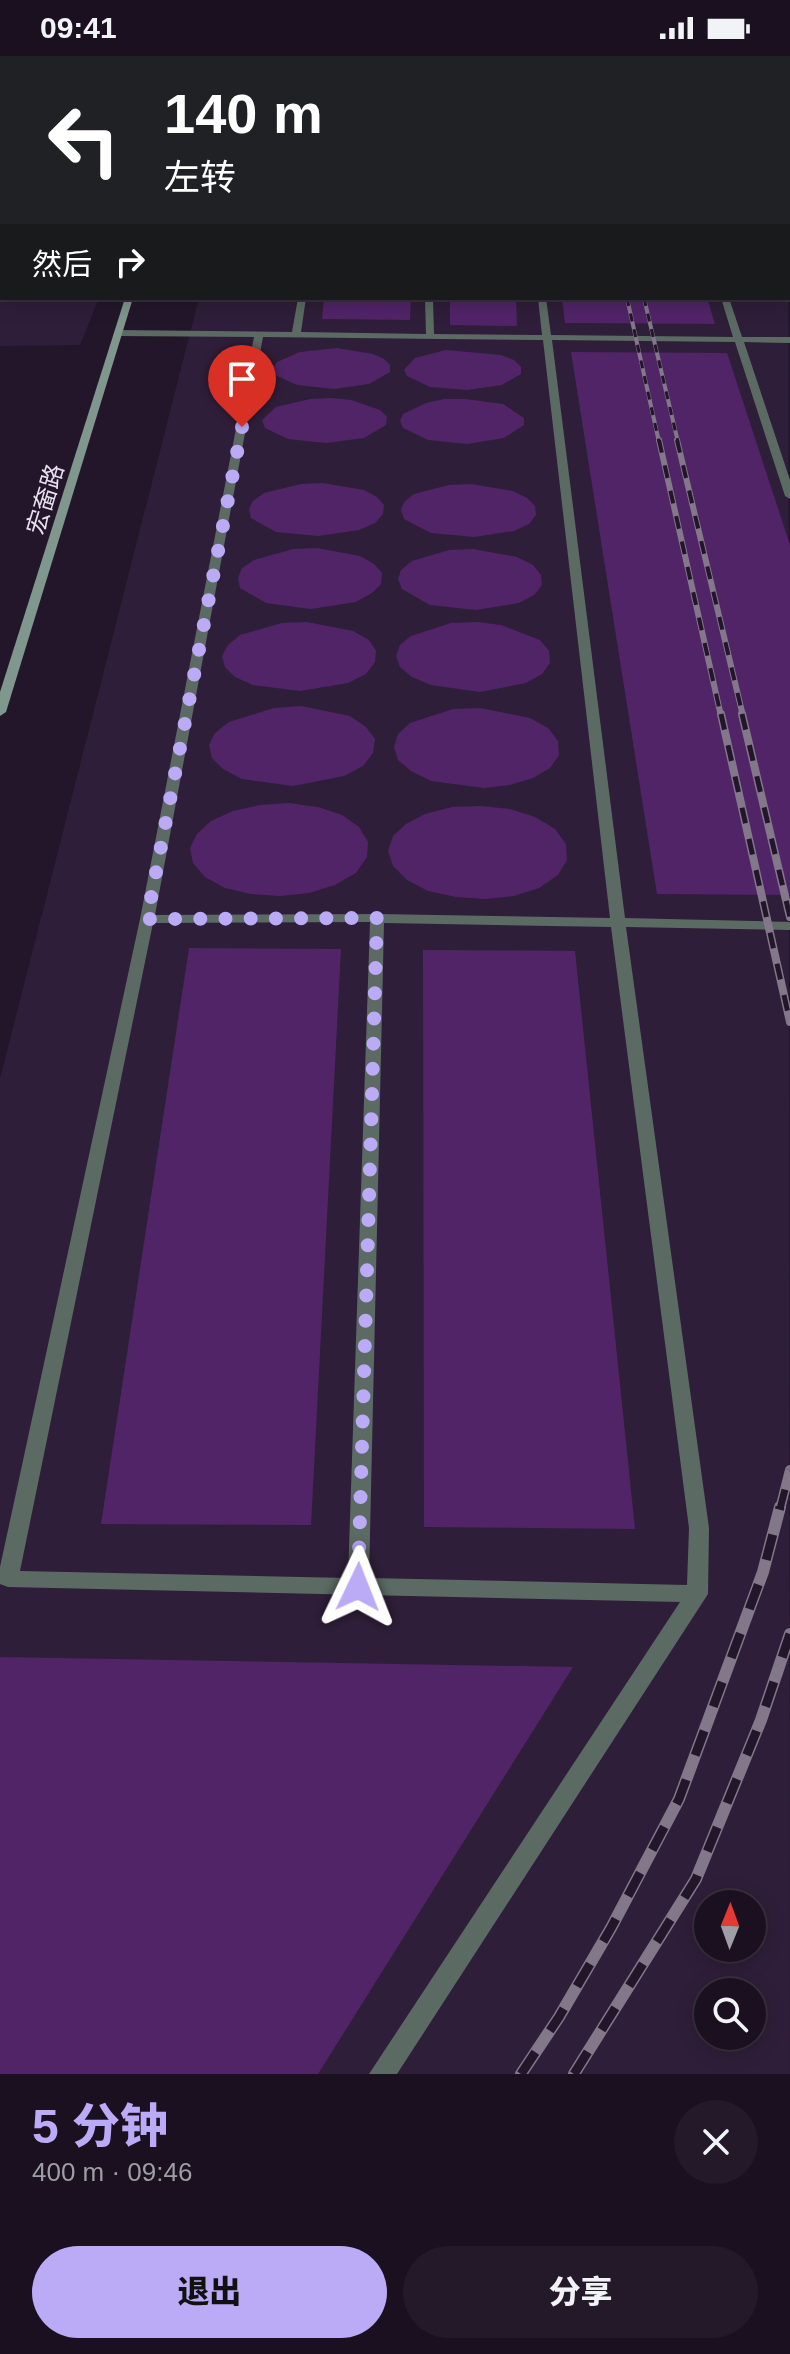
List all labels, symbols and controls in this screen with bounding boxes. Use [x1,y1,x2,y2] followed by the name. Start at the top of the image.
[40,11,117,44] text: 09:41
[164,82,323,145] text: 140 m
[32,88,136,192] icon: left
[164,157,236,198] text: 左转
[108,240,152,284] icon: right
[32,248,92,281] text: 然后
[208,345,276,427] pin
[220,357,264,401] icon: arrive
[22,461,68,537] street label: 宏奤路
[316,1545,400,1629] position arrow
[694,1890,766,1962] north arrow
[694,1890,766,2050] map controls
[694,1978,766,2050] button: search
[32,2100,168,2153] text: 5 分钟
[674,2100,758,2184] button: close
[32,2157,192,2187] text: 400 m · 09:46
[32,2246,387,2338] button: 退出
[403,2246,758,2338] button: 分享

